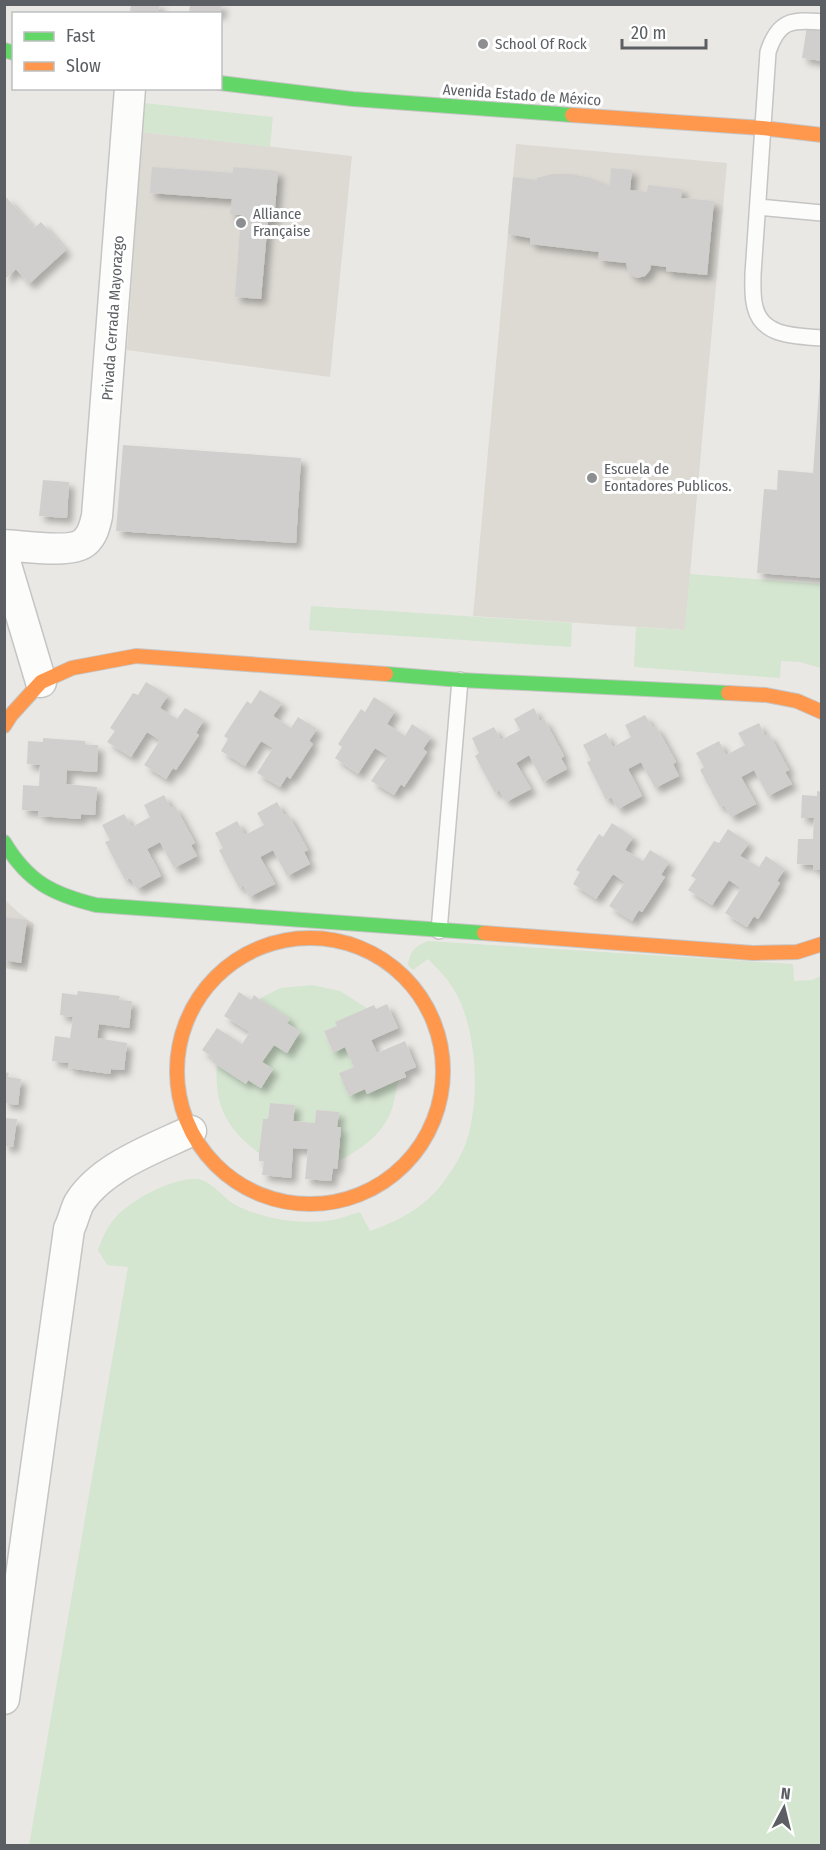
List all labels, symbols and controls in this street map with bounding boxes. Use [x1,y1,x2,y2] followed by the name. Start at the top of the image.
[12,12,222,90] legend
[622,12,706,50] scale bar
[631,22,666,44] text: 20 m
[66,25,95,47] text: Fast
[495,35,587,53] place label: School Of Rock
[476,37,490,51] marker: School Of Rock
[66,55,101,77] text: Slow
[442,80,602,110] street label: Avenida Estado de México
[253,205,310,240] place label: Alliance Française
[234,216,248,230] marker: Alliance Française
[98,235,128,401] street label: Privada Cerrada Mayorazgo
[604,460,731,495] place label: Escuela de Eontadores Publicos.
[585,471,599,485] marker: Escuela de Eontadores Publicos.
[754,1778,814,1838] north arrow
[780,1784,792,1804] text: N

